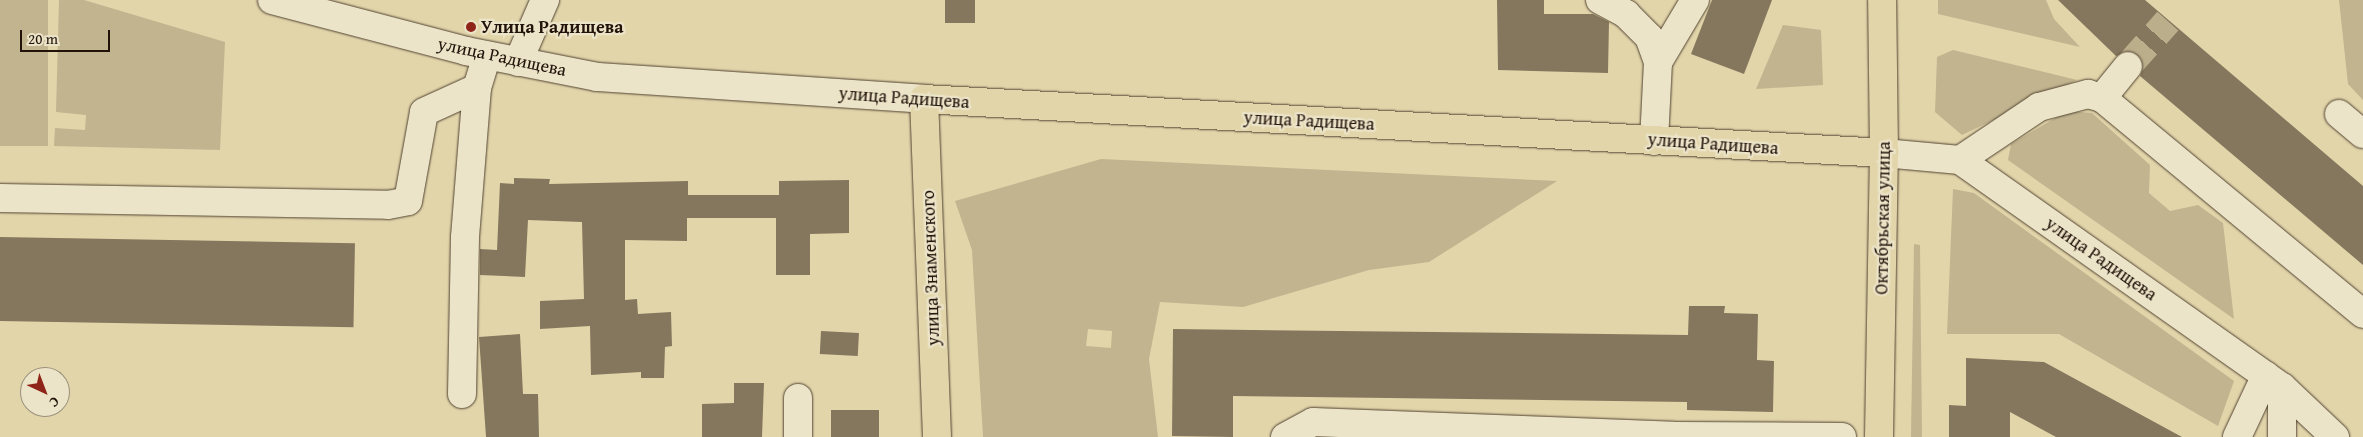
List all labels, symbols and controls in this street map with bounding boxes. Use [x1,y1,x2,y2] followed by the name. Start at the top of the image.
[481,16,623,38] place label: Улица Радищева
[22,20,112,52] scale bar
[465,21,477,33] marker: Улица Радищева
[28,28,58,49] text: 20 m
[436,33,568,81] street label: улица Радищева
[838,83,970,113] street label: улица Радищева
[1243,107,1375,135] street label: улица Радищева
[1647,129,1779,159] street label: улица Радищева
[1871,141,1895,295] street label: Октябрьская улица
[917,190,945,346] street label: улица Знаменского
[2041,213,2161,305] street label: улица Радищева
[20,367,70,417] north arrow
[45,392,64,412] text: С

